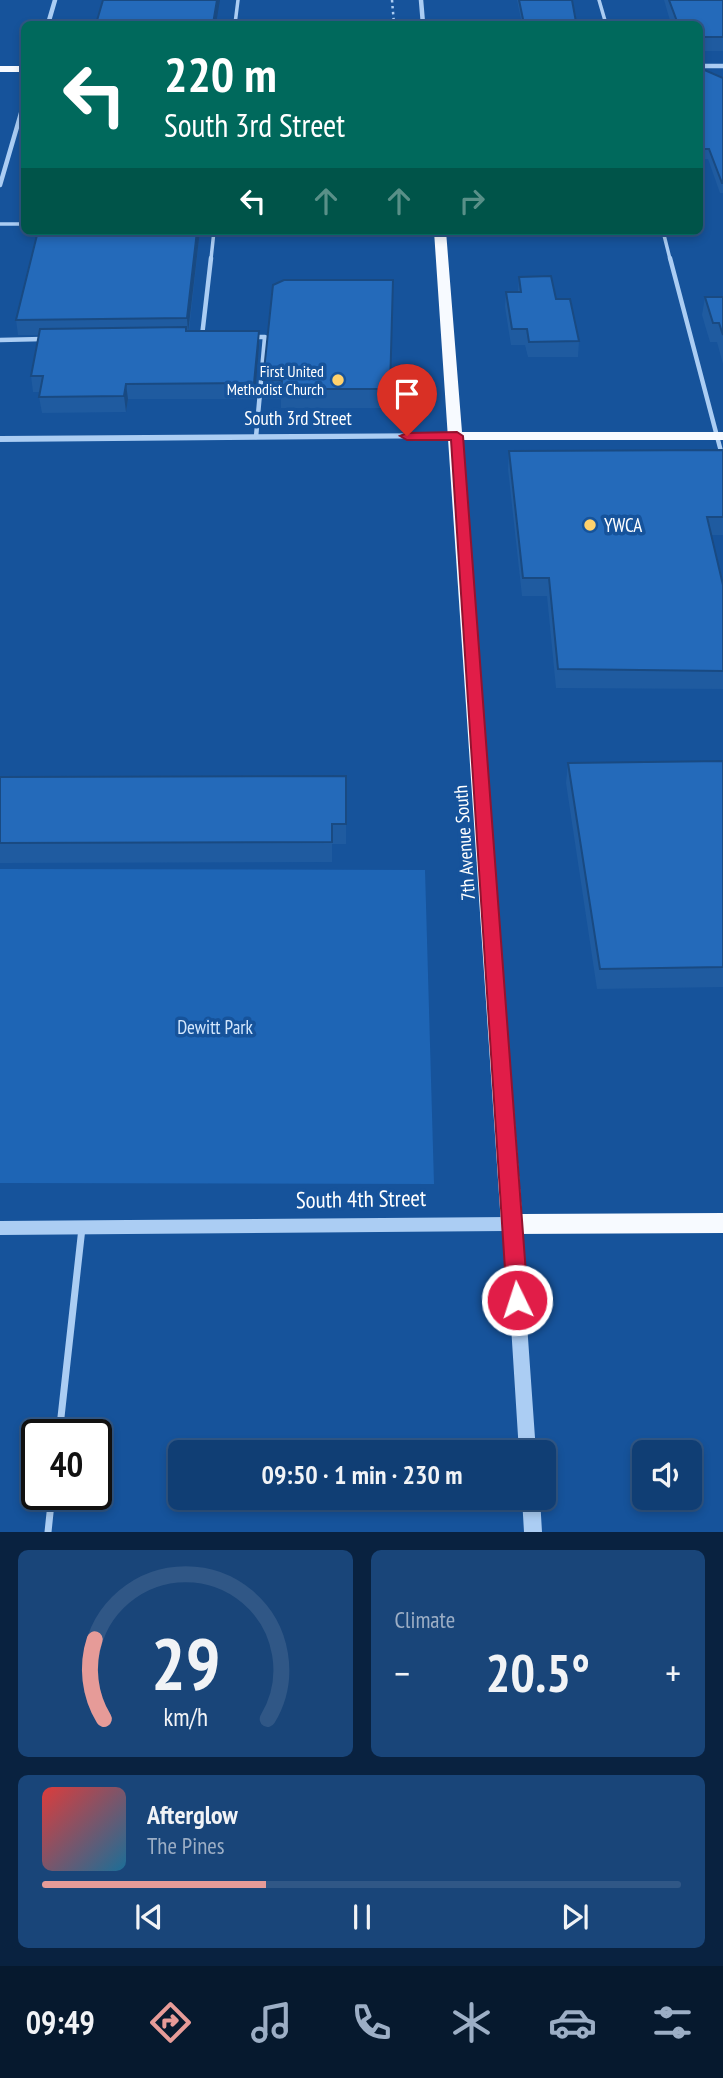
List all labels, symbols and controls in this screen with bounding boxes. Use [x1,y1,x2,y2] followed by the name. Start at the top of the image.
[164,42,277,106] text: 220 m
[49,49,140,140] icon: left
[164,104,345,146] text: South 3rd Street
[234,182,272,220] icon: left
[307,182,345,220] icon: ahead
[380,182,418,220] icon: ahead
[453,182,491,220] icon: right
[227,361,324,399] place label: First United Methodist Church
[377,364,437,436] pin
[330,372,346,388] marker: First United Methodist Church
[388,375,426,413] icon: arrive
[244,406,353,430] street label: South 3rd Street
[604,513,642,537] place label: YWCA
[582,517,598,533] marker: YWCA
[448,784,480,902] street label: 7th Avenue South
[177,1015,253,1039] park label: Dewitt Park
[296,1183,427,1214] street label: South 4th Street
[480,1263,554,1337] position arrow
[21,1419,112,1510] speed limit sign: 40
[632,1440,702,1510] map controls
[632,1440,702,1510] button: sound
[262,1458,462,1491] text: 09:50 · 1 min · 230 m
[395,1605,455,1634] text: Climate
[150,1616,220,1710] text: 29
[485,1639,590,1706] text: 20.5°
[395,1648,410,1697] text: −
[665,1648,681,1697] text: +
[163,1701,207,1733] text: km/h
[147,1798,238,1831] text: Afterglow
[147,1831,225,1860] text: The Pines
[130,1898,168,1936] icon: previous
[343,1898,381,1936] icon: pause
[556,1898,594,1936] icon: next
[146,1998,195,2047] icon: directions
[247,1998,296,2047] icon: music
[347,1998,396,2047] icon: phone
[447,1998,496,2047] icon: climate
[548,1998,597,2047] icon: car
[648,1998,697,2047] icon: filters
[26,2001,95,2043] text: 09:49

